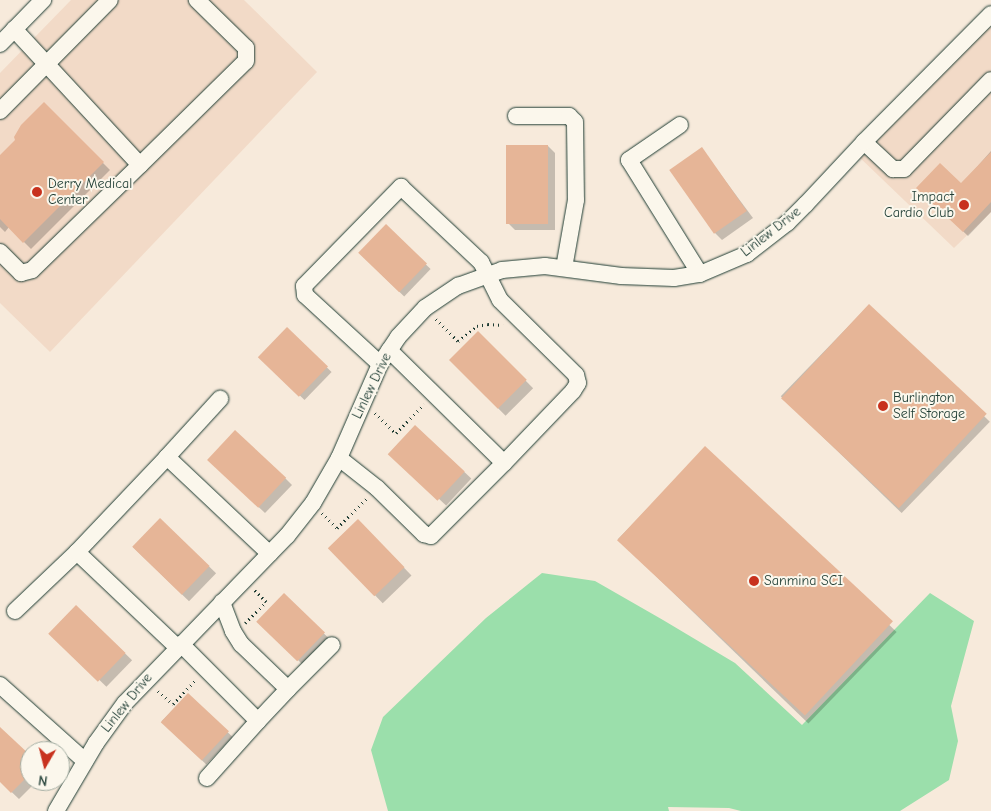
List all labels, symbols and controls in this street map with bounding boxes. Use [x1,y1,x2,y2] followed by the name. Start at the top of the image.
[48,176,132,208] place label: Derry Medical Center
[30,185,44,199] marker: Derry Medical Center
[884,189,954,222] place label: Impact Cardio Club
[958,199,970,211] marker: Impact Cardio Club
[738,203,804,261] street label: Linlew Drive
[349,350,395,422] street label: Linlew Drive
[893,390,965,422] place label: Burlington Self Storage
[877,400,889,412] marker: Burlington Self Storage
[764,573,843,589] place label: Sanmina SCI
[748,575,760,587] marker: Sanmina SCI
[98,670,156,736] street label: Linlew Drive
[20,741,70,791] north arrow
[37,771,49,789] text: N

